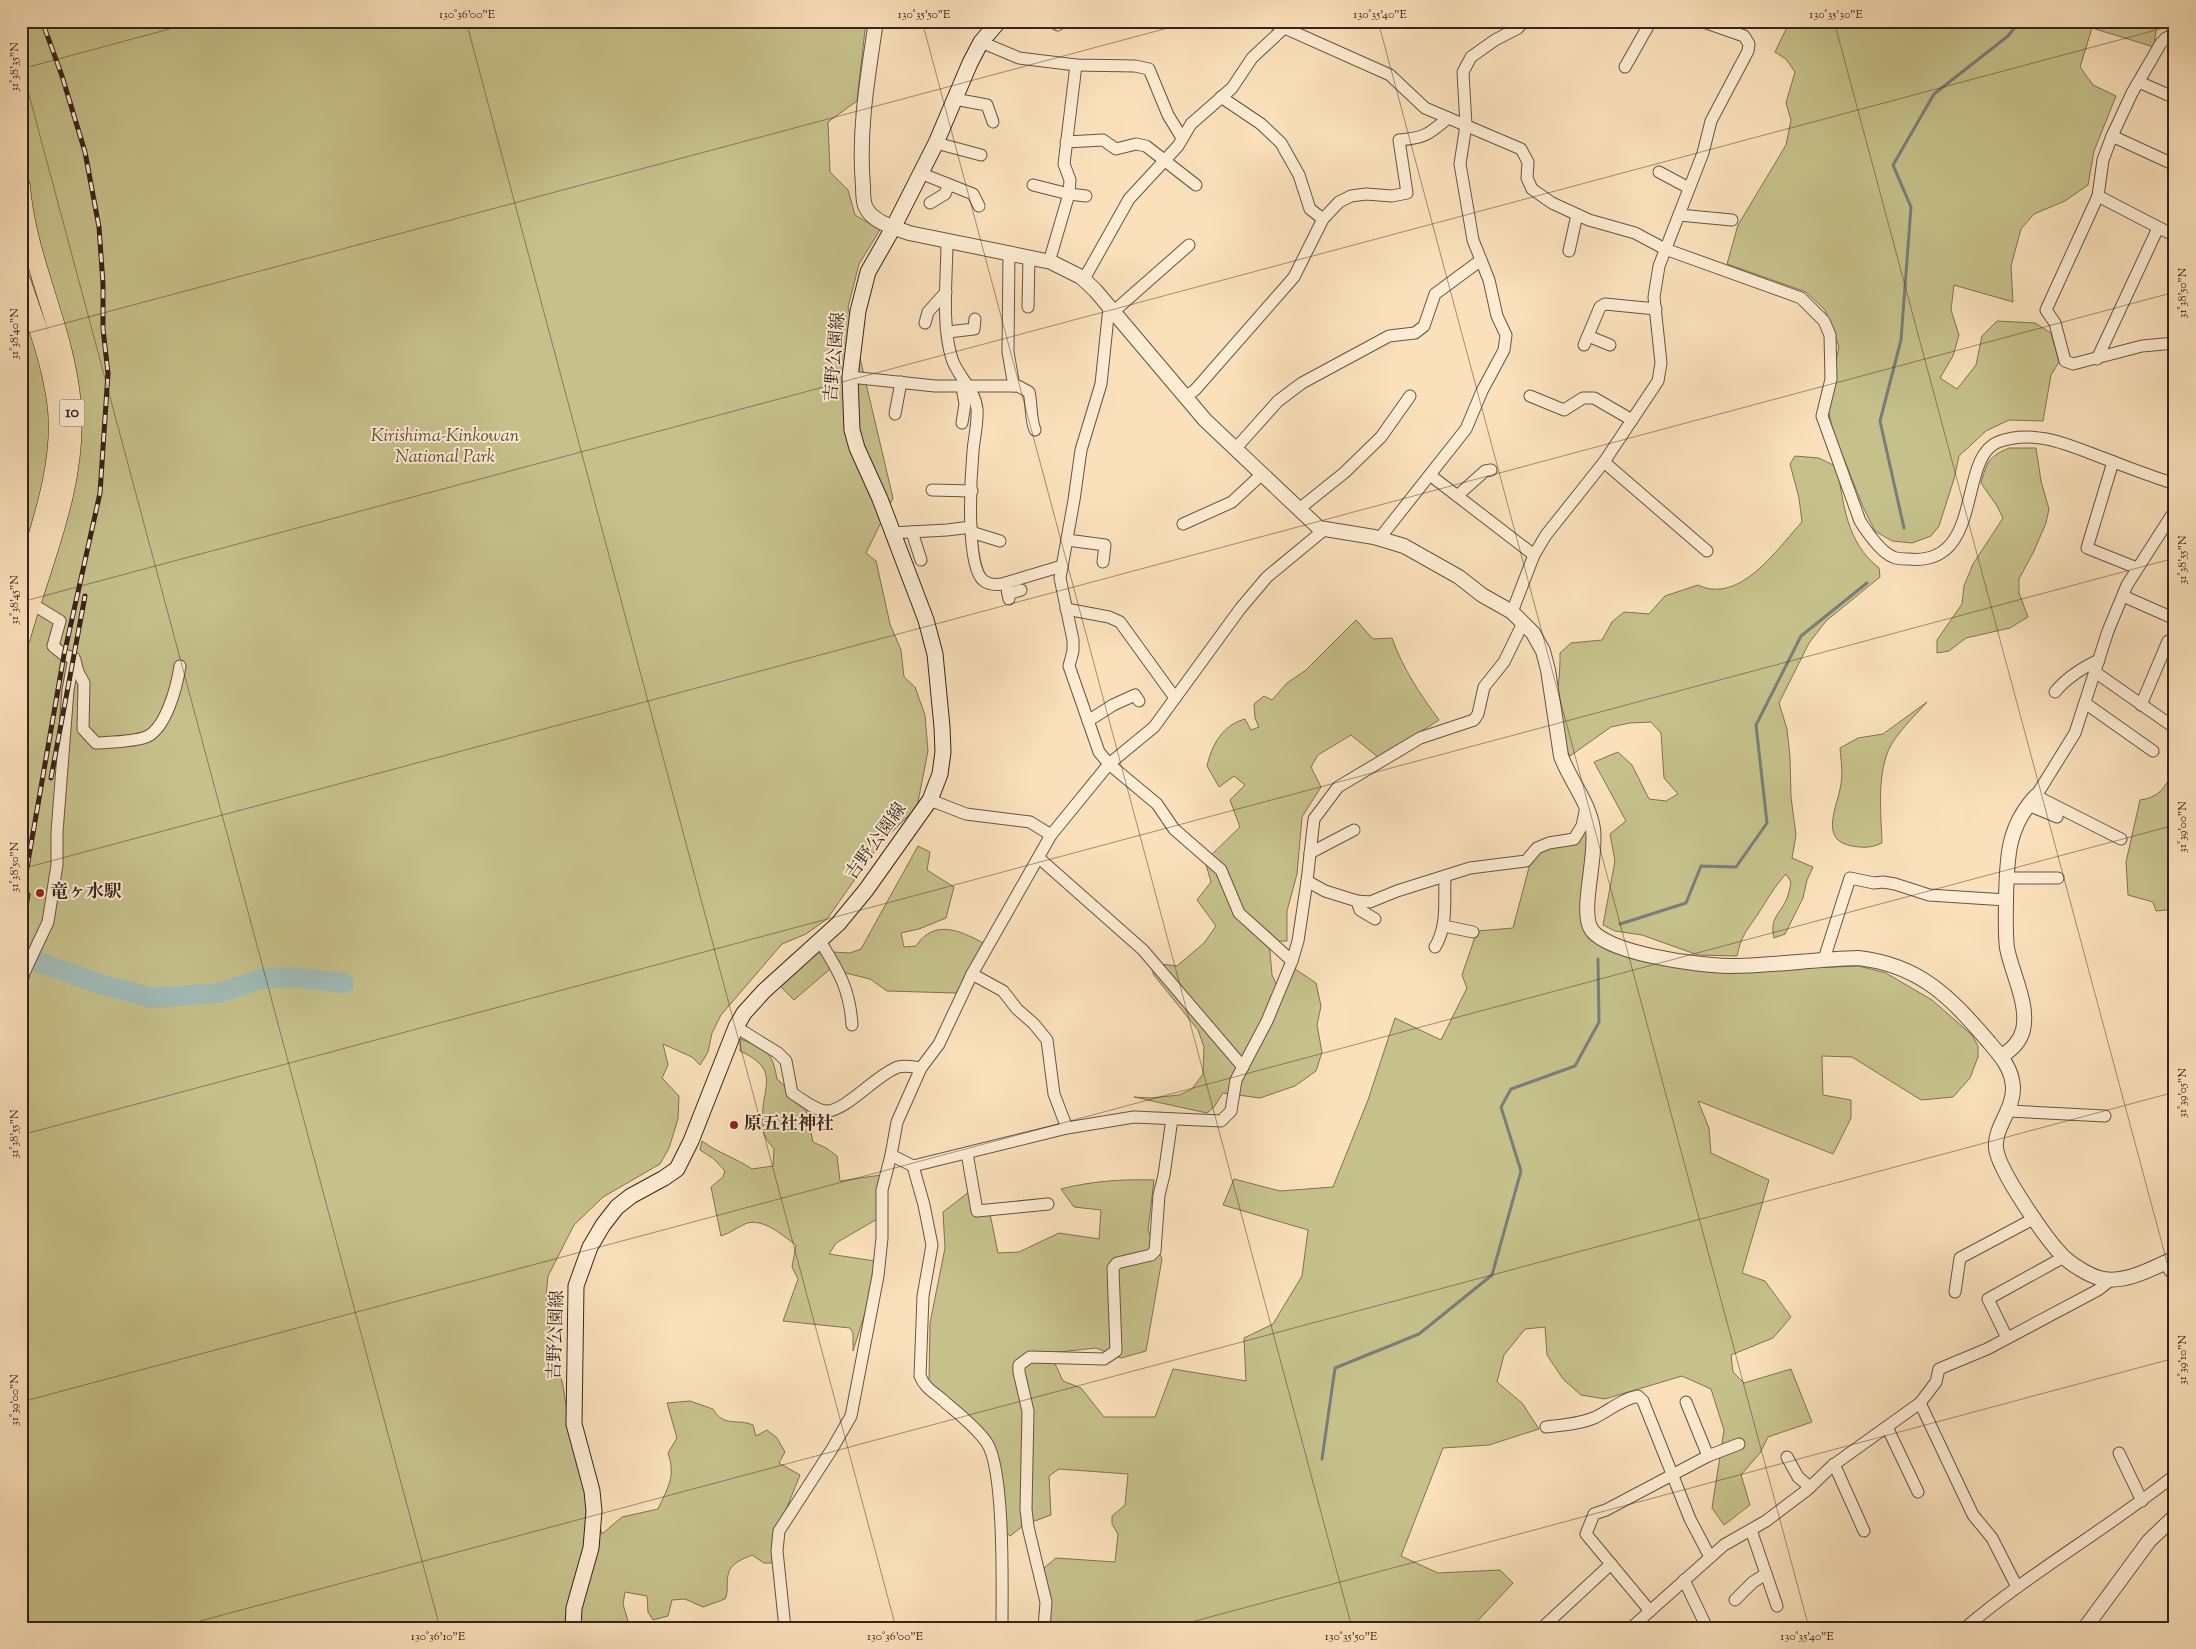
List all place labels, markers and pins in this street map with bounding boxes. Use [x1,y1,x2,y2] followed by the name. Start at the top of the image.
[50,880,122,906] place label: 竜ヶ水駅
[34,887,46,899] marker: 竜ヶ水駅
[744,1112,834,1138] place label: 原五社神社
[728,1119,740,1131] marker: 原五社神社

